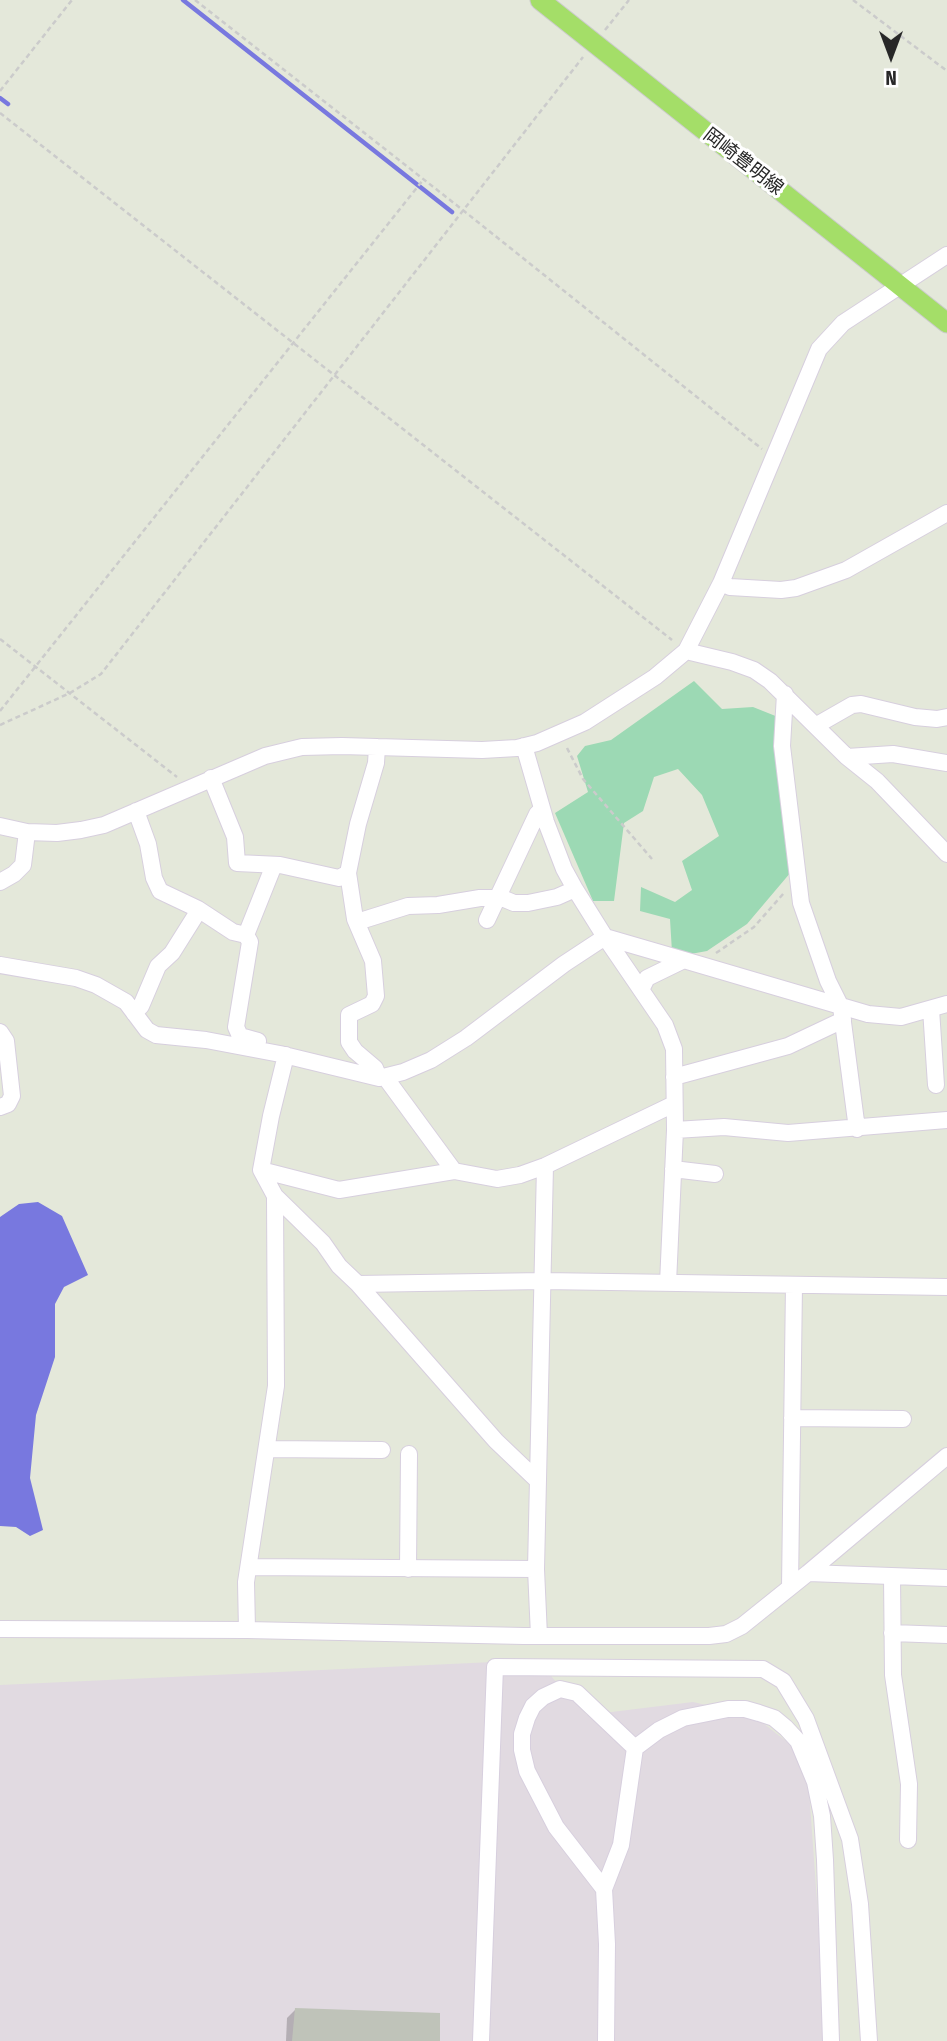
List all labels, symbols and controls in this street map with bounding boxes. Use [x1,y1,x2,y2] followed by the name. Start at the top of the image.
[856,21,926,91] north arrow
[885,66,897,89] text: N
[699,124,787,200] street label: 岡崎豊明線

